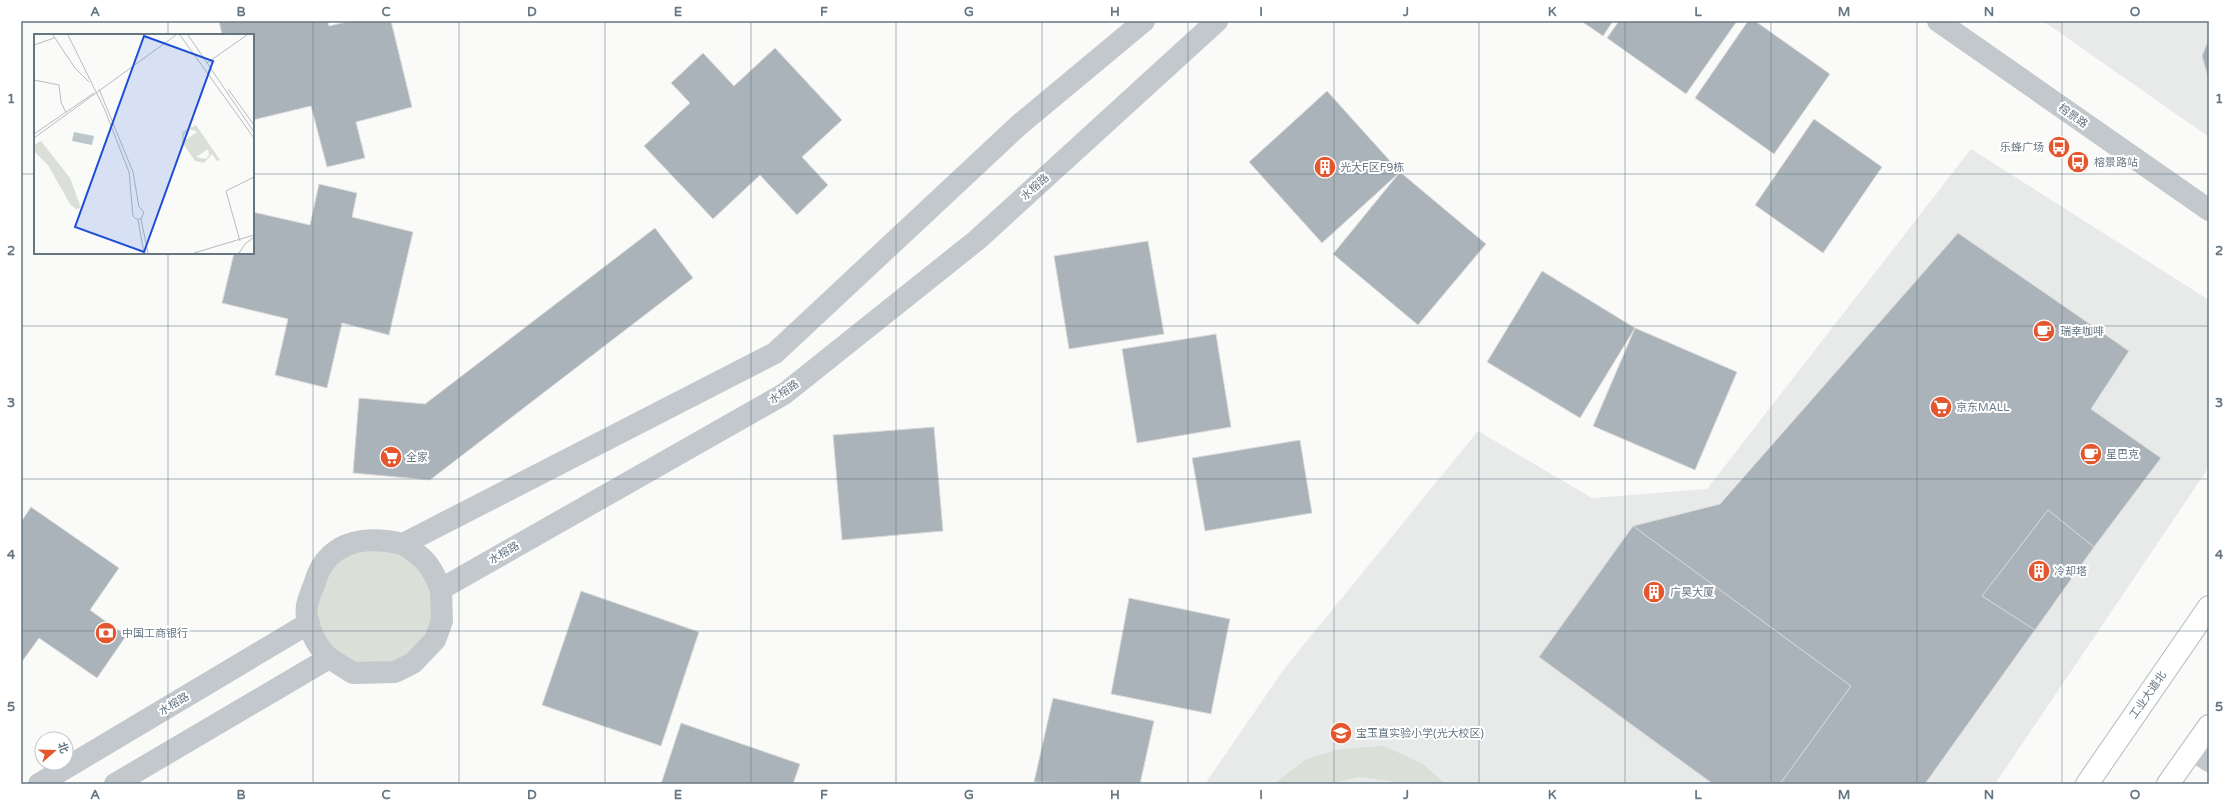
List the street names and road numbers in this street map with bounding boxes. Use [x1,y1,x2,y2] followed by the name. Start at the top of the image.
[2056,101,2090,131] street label: 榕景路
[1018,171,1052,203] street label: 水榕路
[767,377,801,407] street label: 水榕路
[486,539,522,567] street label: 水榕路
[2127,669,2169,721] street label: 工业大道北
[157,690,191,718] street label: 水榕路

